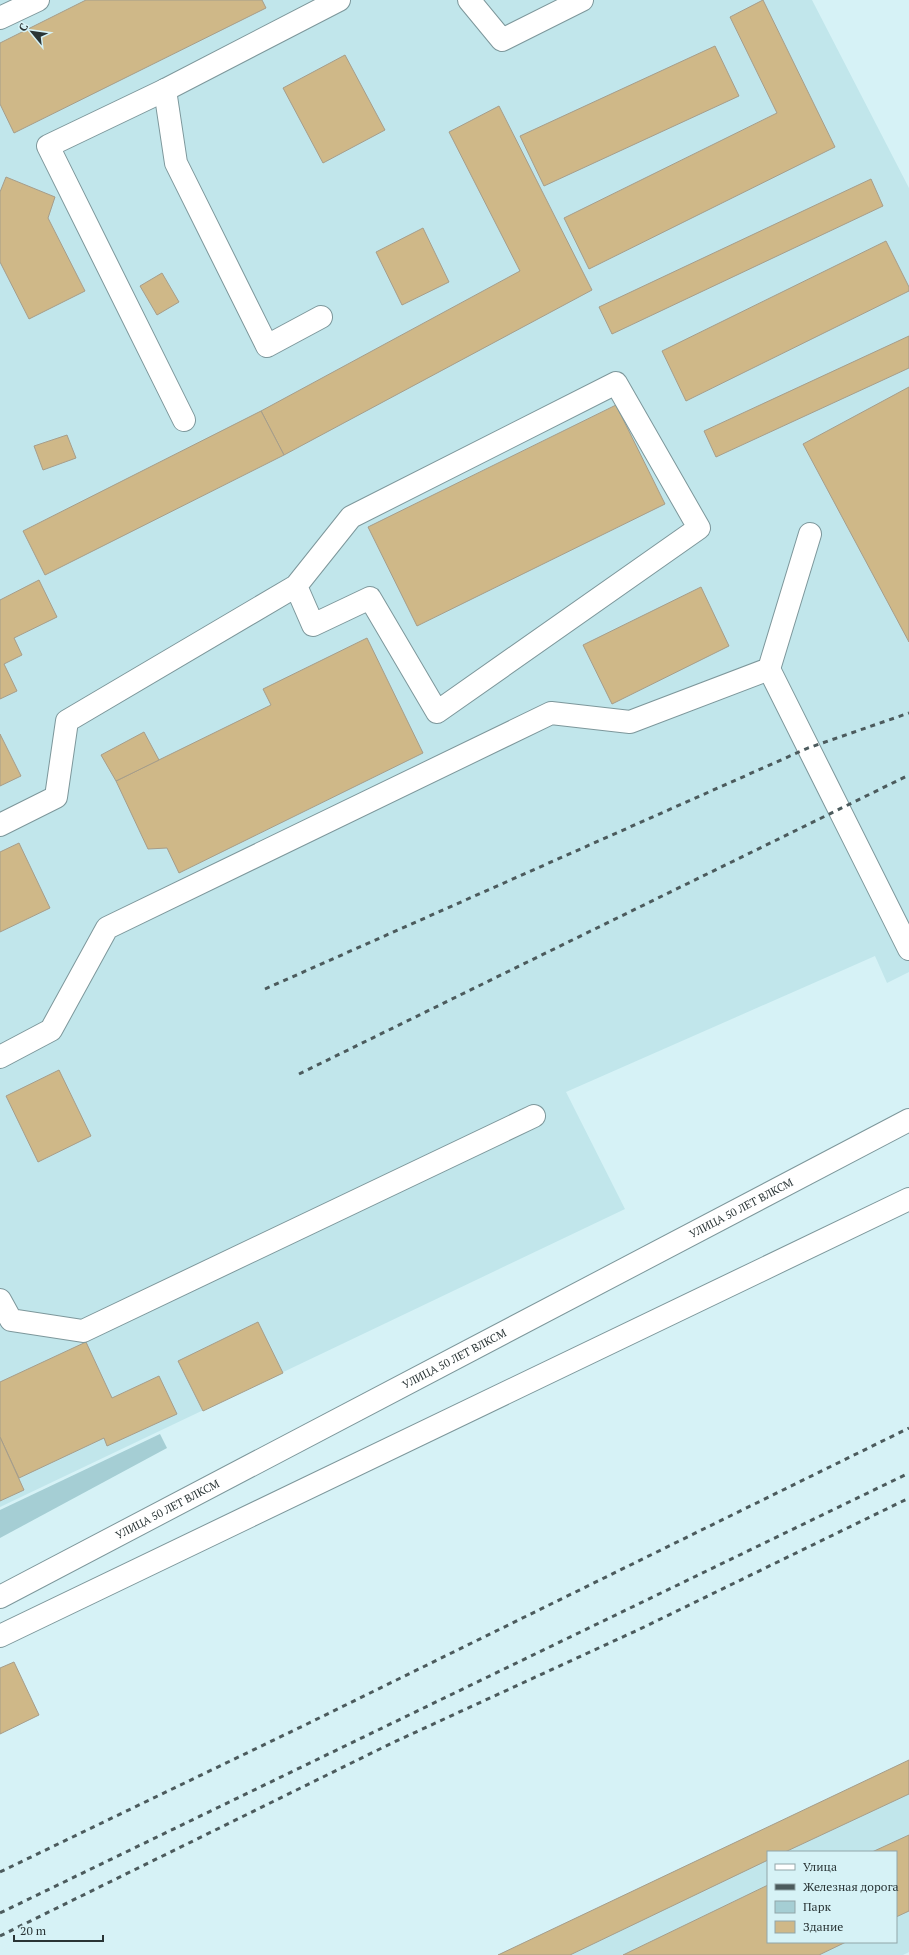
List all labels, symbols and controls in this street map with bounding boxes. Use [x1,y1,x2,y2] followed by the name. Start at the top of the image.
[12,12,52,52] north arrow
[15,21,31,34] text: С
[687,1175,796,1241] street label: УЛИЦА 50 ЛЕТ ВЛКСМ
[400,1325,509,1392] street label: УЛИЦА 50 ЛЕТ ВЛКСМ
[113,1476,222,1542] street label: УЛИЦА 50 ЛЕТ ВЛКСМ
[767,1851,897,1943] legend
[803,1859,837,1874] text: Улица
[803,1879,899,1894] text: Железная дорога
[803,1899,831,1914] text: Парк
[14,1917,103,1943] scale bar
[803,1919,843,1934] text: Здание
[20,1923,47,1938] text: 20 m

